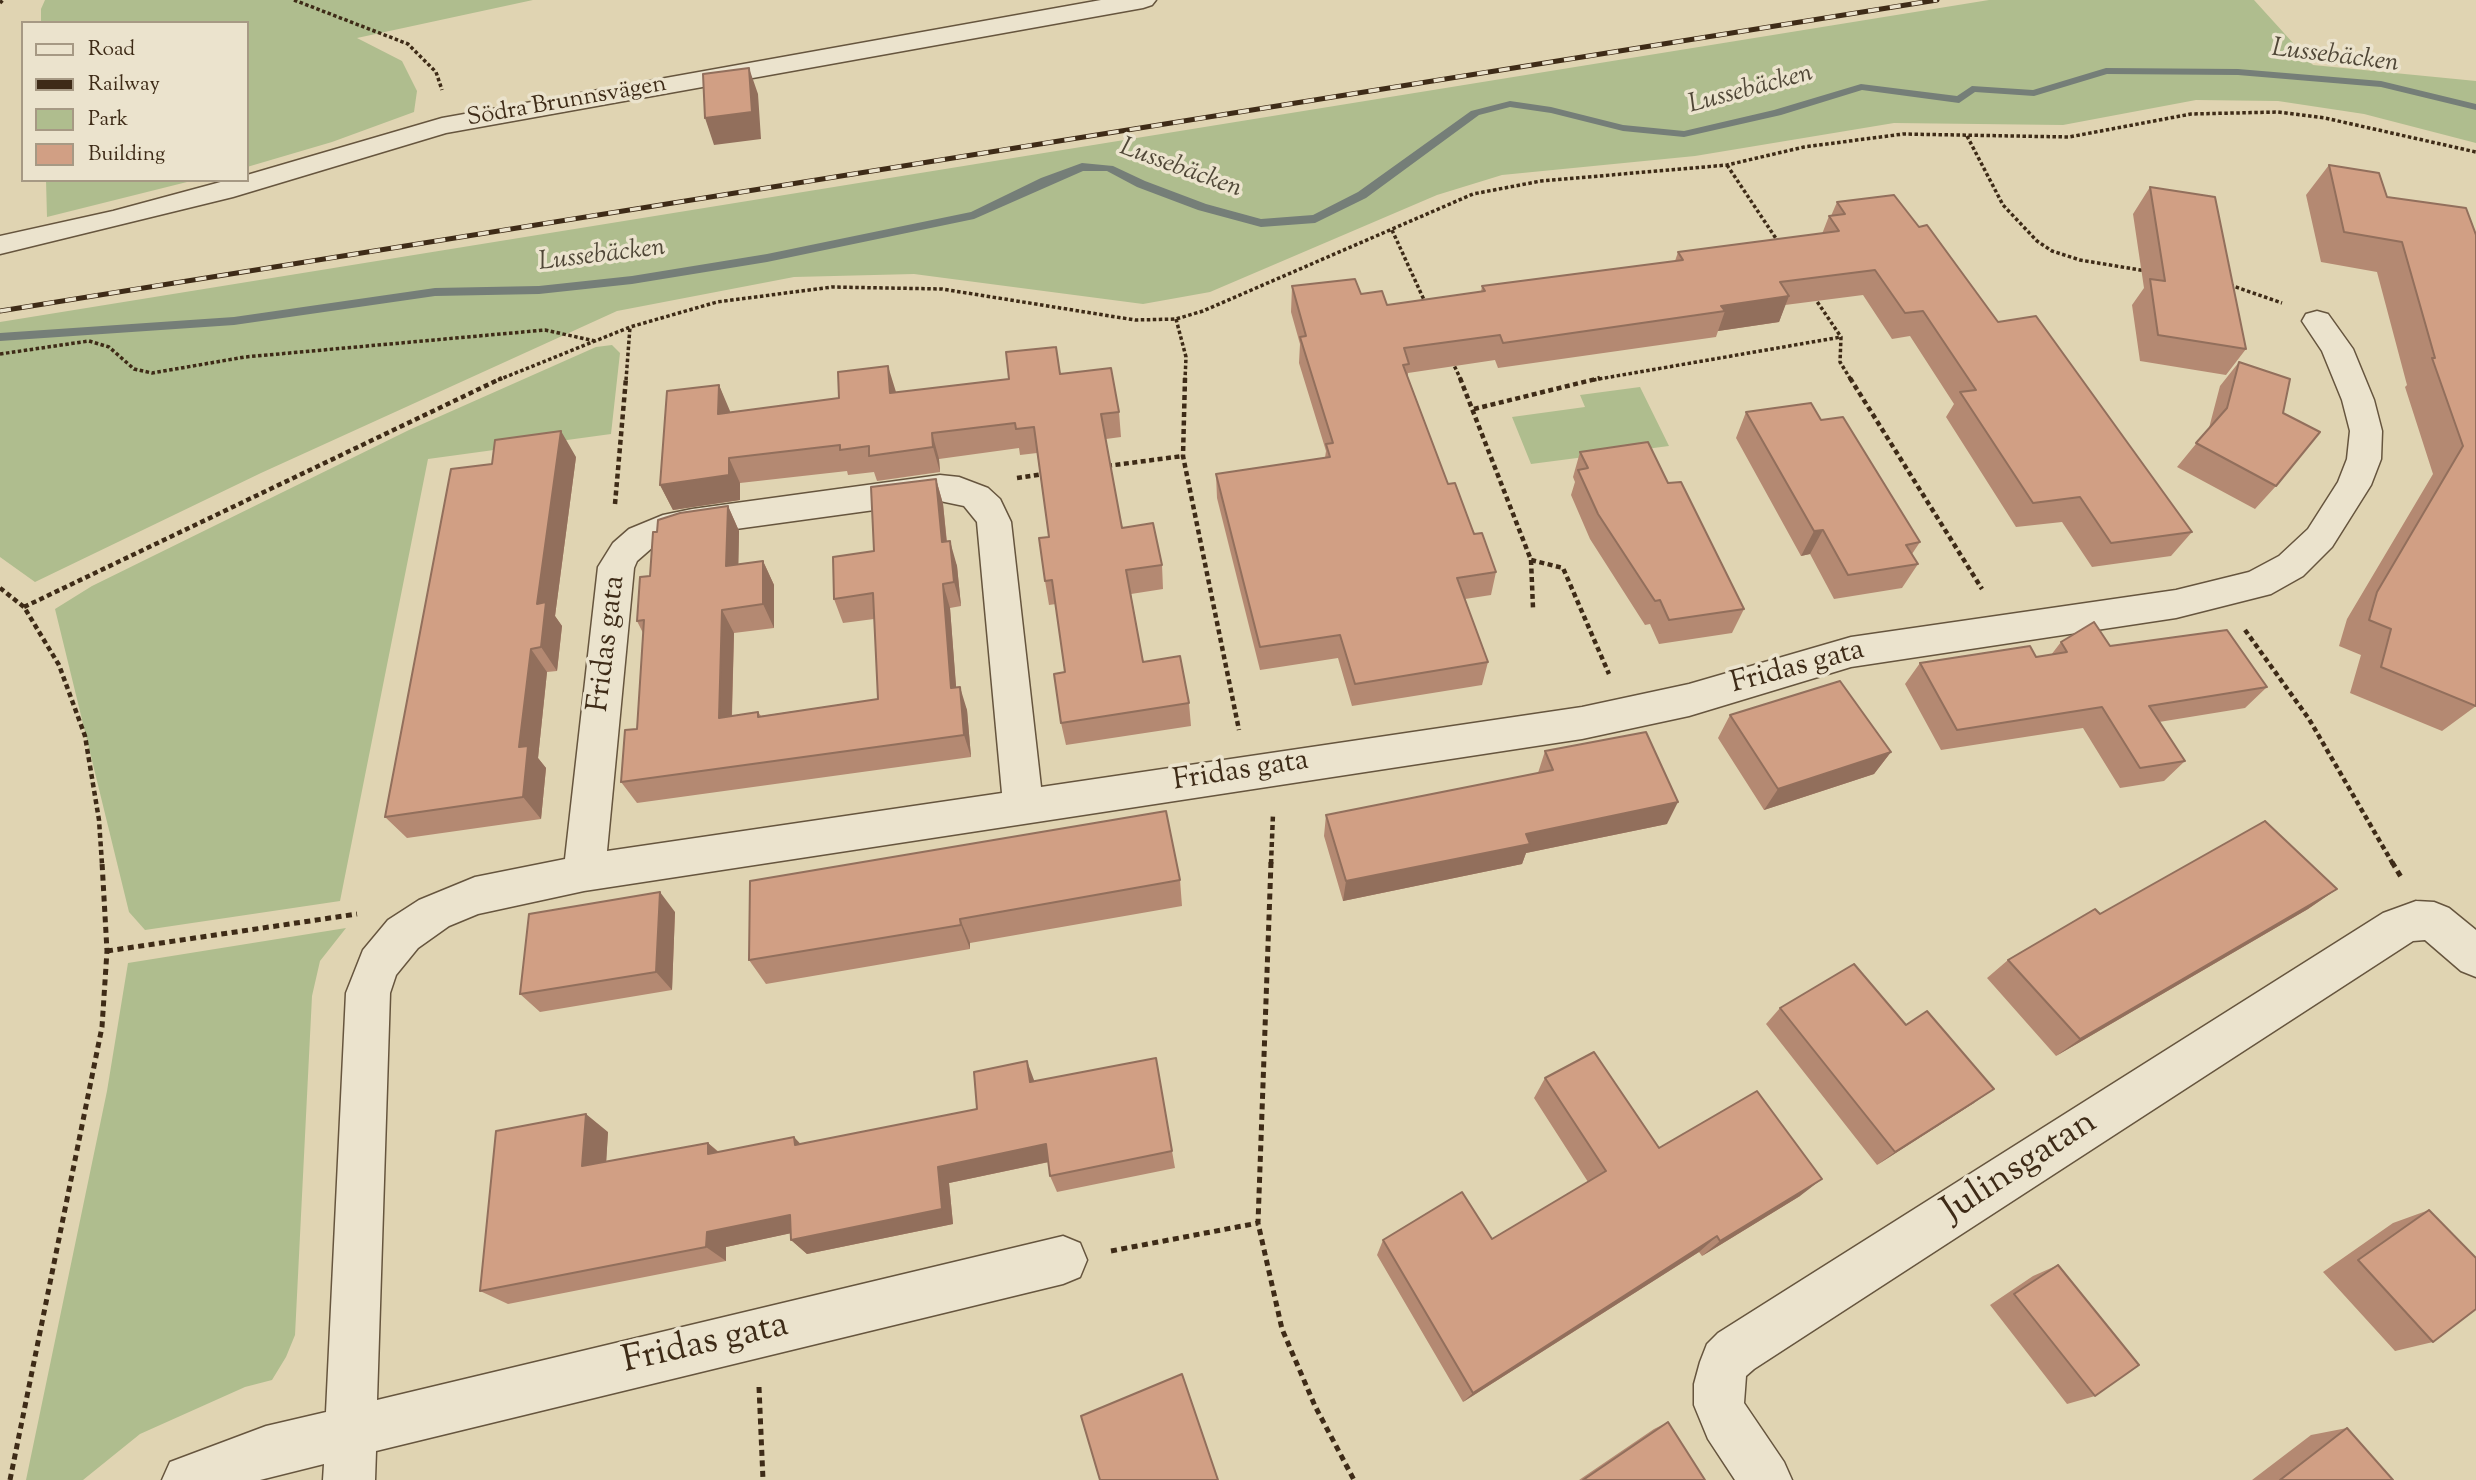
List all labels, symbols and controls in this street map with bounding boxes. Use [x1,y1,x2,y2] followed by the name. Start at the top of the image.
[21,21,248,182] legend
[88,35,135,65] text: Road
[2270,35,2400,81] water label: Lussebäcken
[1685,59,1817,123] water label: Lussebäcken
[88,70,160,100] text: Railway
[465,71,669,135] street label: Södra Brunnsvägen
[88,105,128,135] text: Park
[1115,134,1245,206] water label: Lussebäcken
[88,140,165,170] text: Building
[537,234,667,280] water label: Lussebäcken
[583,574,635,714] street label: Fridas gata
[1727,634,1869,704] street label: Fridas gata
[1171,745,1311,801] street label: Fridas gata
[1935,1103,2107,1235] street label: Julinsgatan
[619,1305,793,1387] street label: Fridas gata

